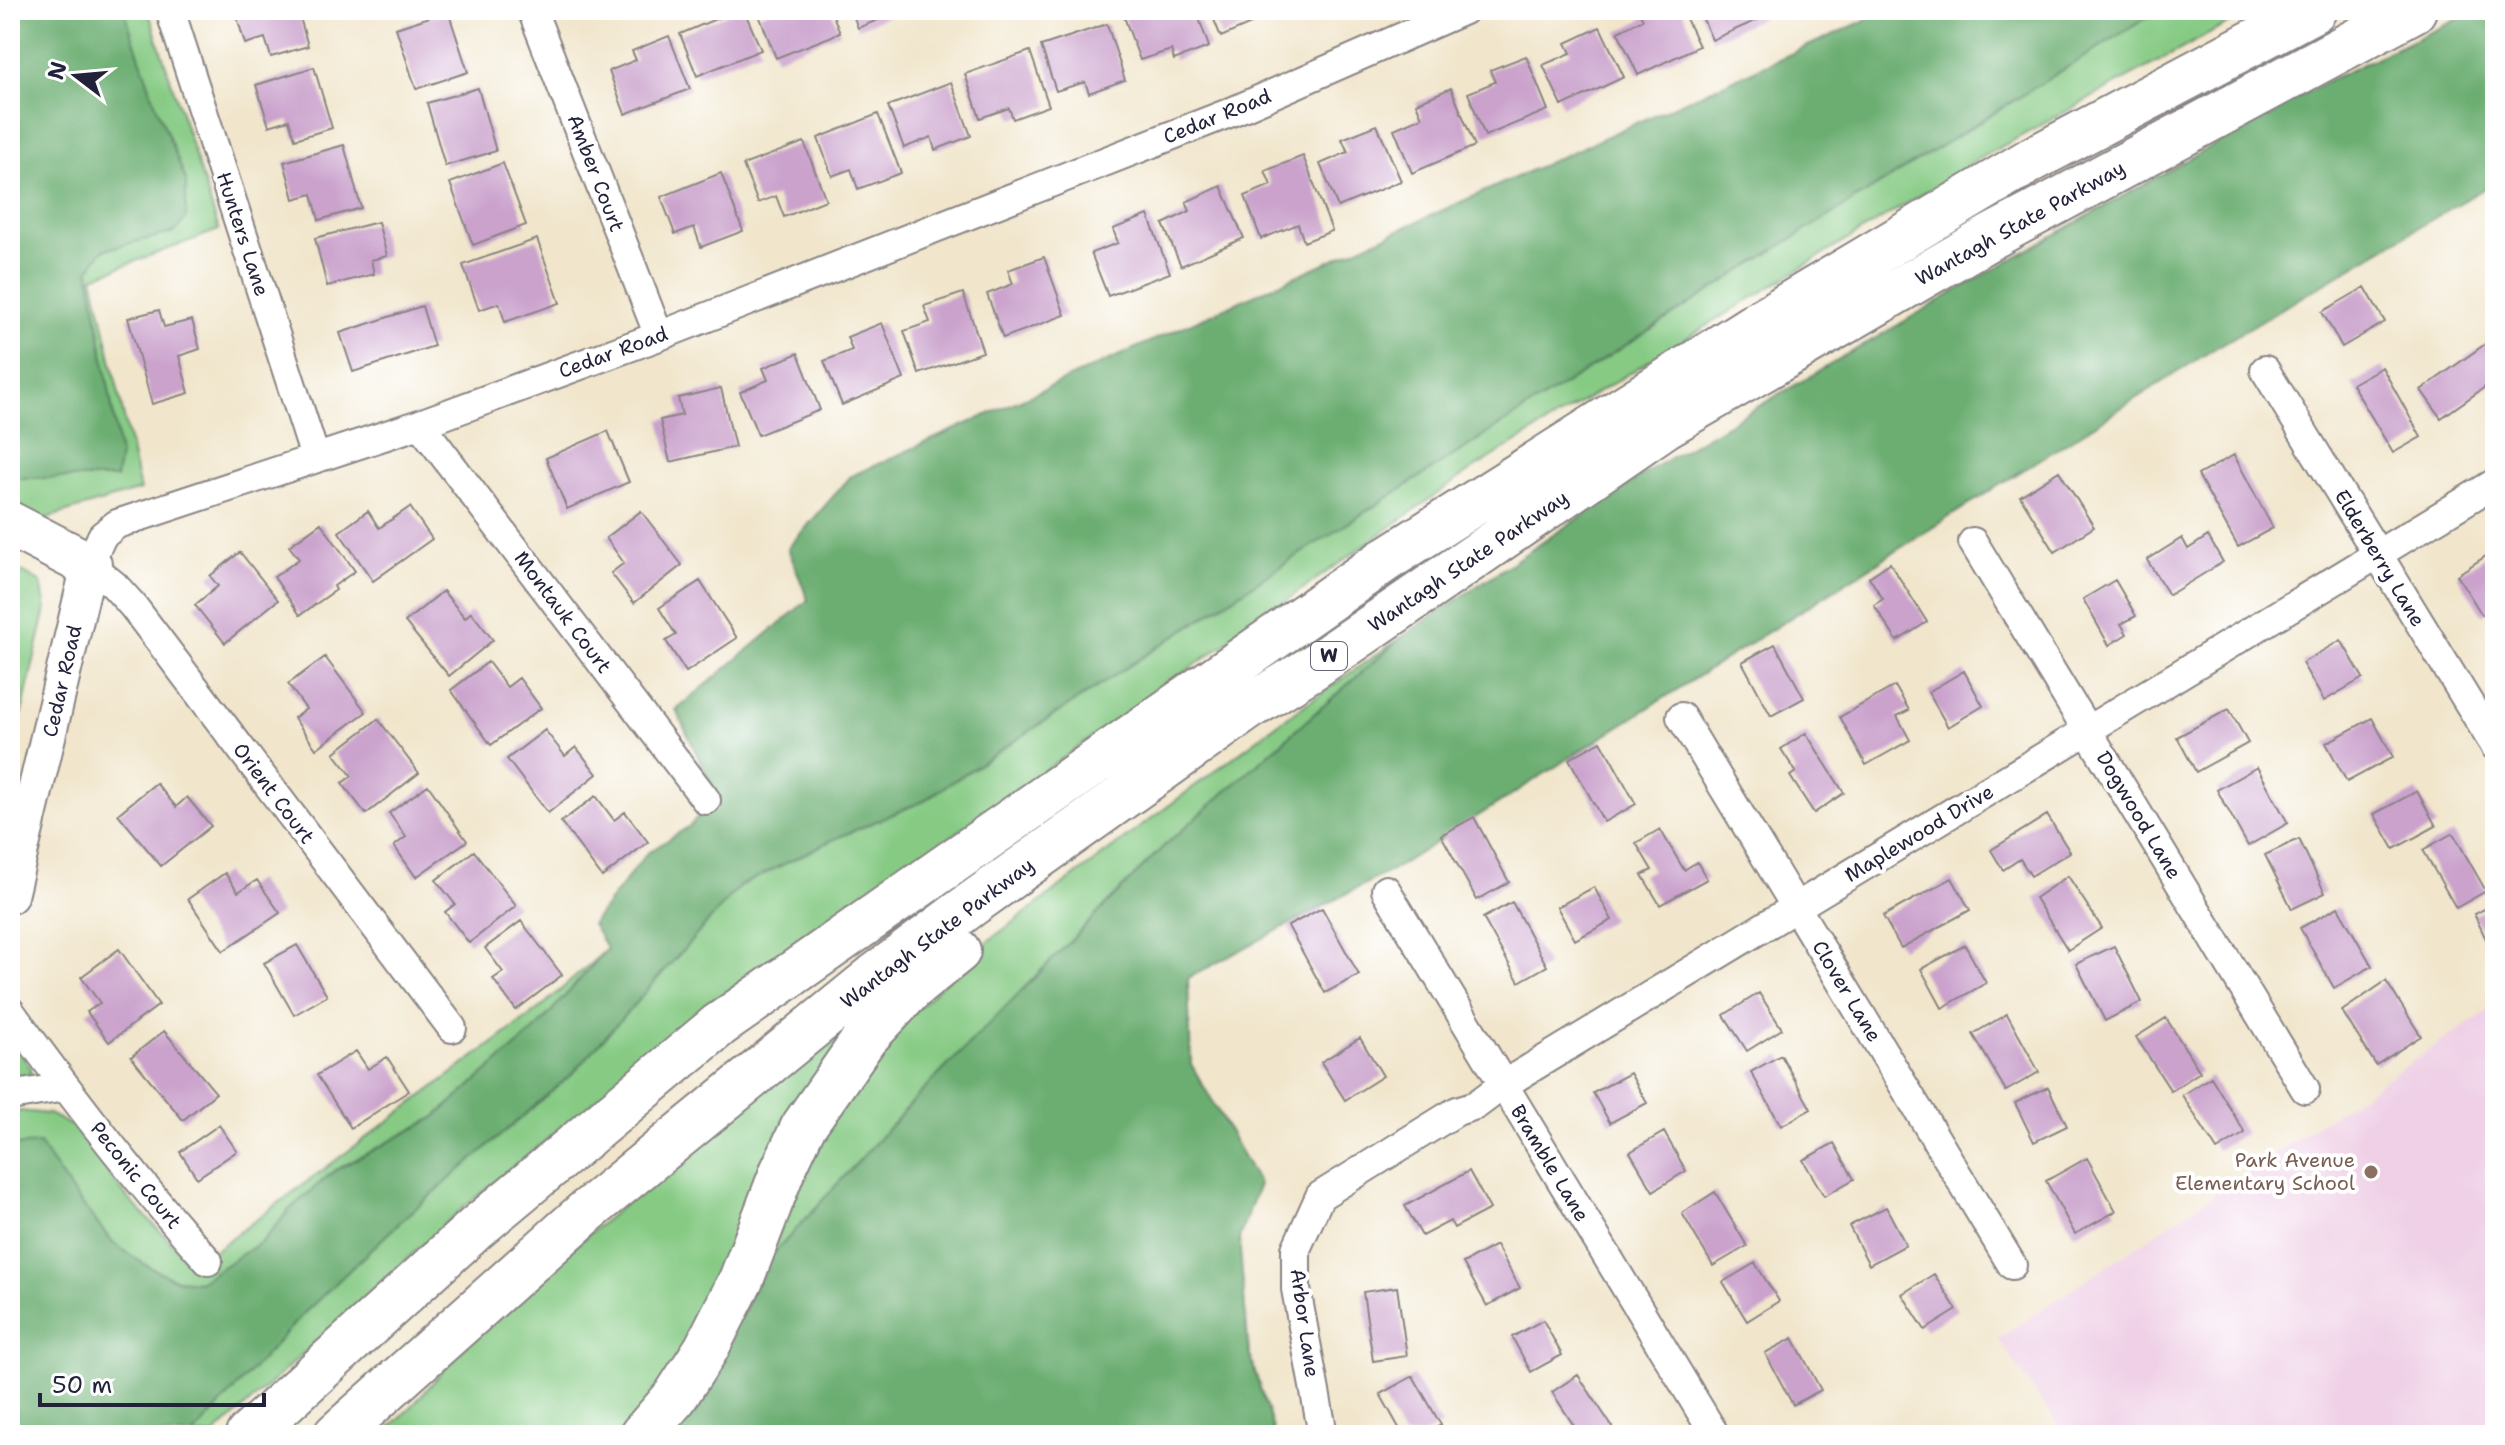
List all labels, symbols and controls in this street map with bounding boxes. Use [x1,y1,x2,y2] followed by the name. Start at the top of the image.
[36,36,116,116] north arrow
[41,58,74,83] text: N
[1159,82,1275,149] street label: Cedar Road
[562,111,630,235] street label: Amber Court
[1911,154,2129,292] street label: Wantagh State Parkway
[211,169,275,299] street label: Hunters Lane
[555,320,671,384] street label: Cedar Road
[1363,484,1573,638] street label: Wantagh State Parkway
[2329,485,2431,631] street label: Elderberry Lane
[509,546,617,678] street label: Montauk Court
[36,622,88,740] street label: Cedar Road
[1311,642,1347,670] road number: W
[227,737,321,849] street label: Orient Court
[2091,746,2187,884] street label: Dogwood Lane
[1840,778,1998,888] street label: Maplewood Drive
[835,852,1039,1014] street label: Wantagh State Parkway
[1806,935,1888,1047] street label: Clover Lane
[1505,1100,1595,1226] street label: Bramble Lane
[85,1116,187,1234] street label: Peconic Court
[2175,1147,2355,1196] place label: Park Avenue Elementary School
[2362,1163,2380,1181] marker: Park Avenue Elementary School
[1284,1267,1326,1379] street label: Arbor Lane
[40,1357,264,1407] scale bar
[52,1369,112,1401] text: 50 m

